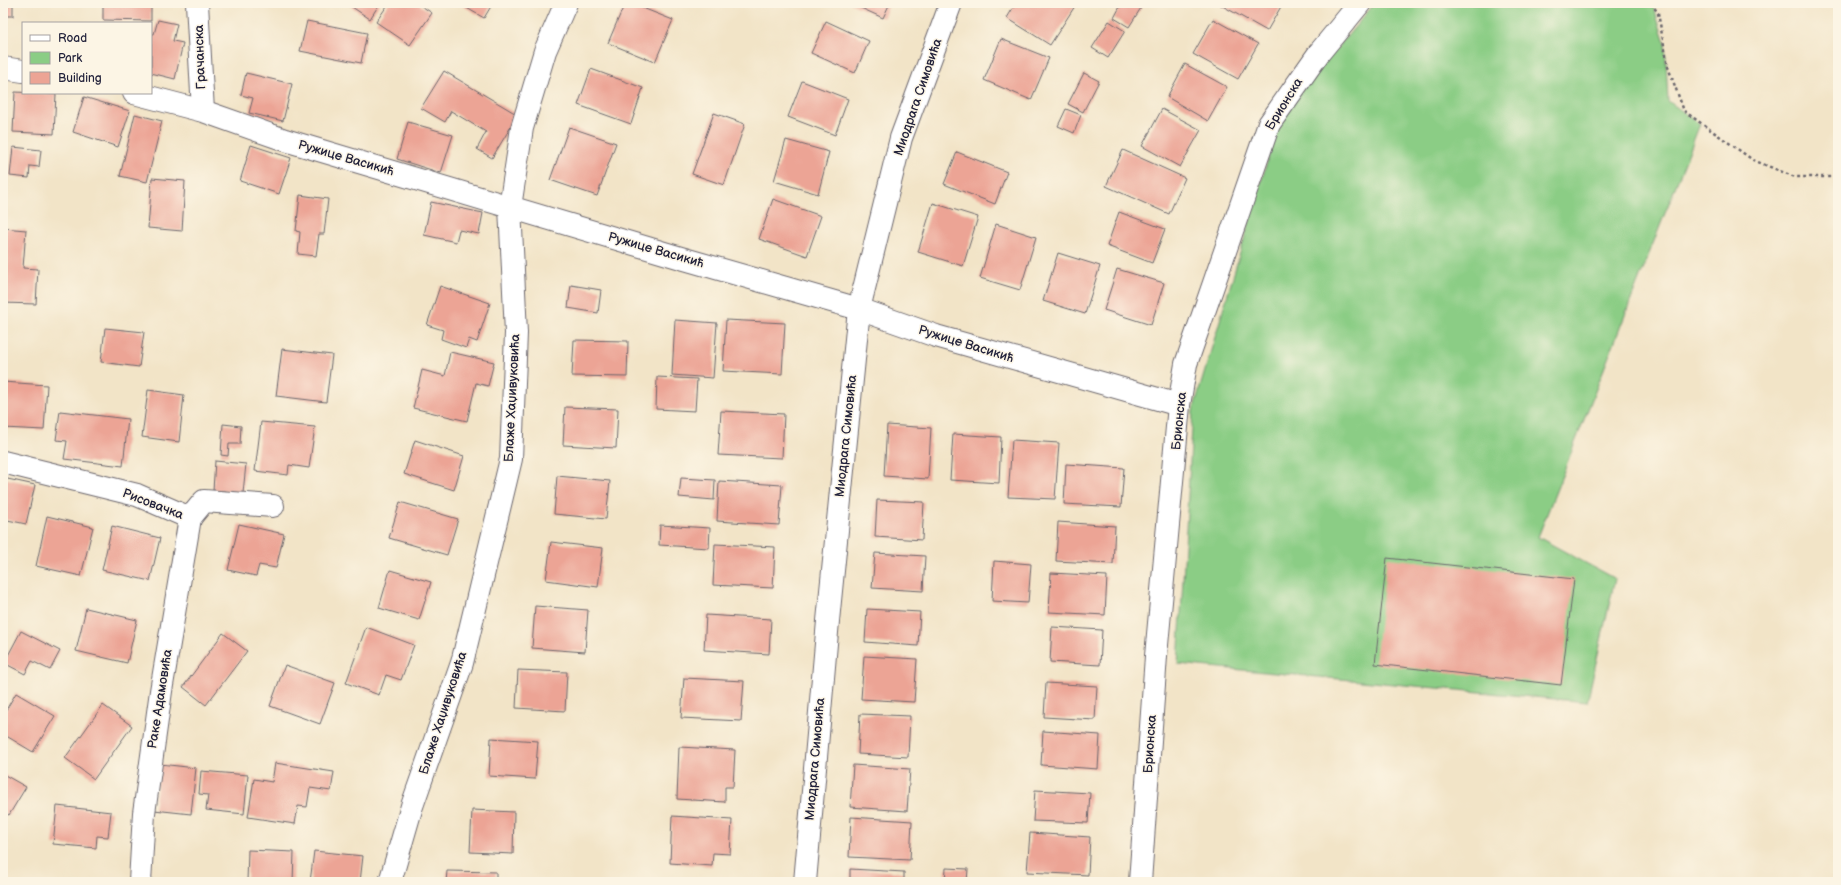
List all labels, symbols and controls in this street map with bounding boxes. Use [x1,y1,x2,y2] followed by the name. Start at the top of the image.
[22,22,152,94] legend
[191,24,209,90] street label: Грачанска
[58,31,87,46] text: Road
[890,36,946,158] street label: Миодрага Симовића
[58,51,82,66] text: Park
[58,71,102,86] text: Building
[1262,75,1306,133] street label: Брионска
[296,137,396,179] street label: Ружице Васикић
[606,229,706,271] street label: Ружице Васикић
[916,322,1016,366] street label: Ружице Васикић
[501,333,523,463] street label: Блаже Хаџивуковића
[832,374,860,498] street label: Миодрага Симовића
[1168,391,1190,451] street label: Брионска
[120,485,186,523] street label: Рисовачка
[144,648,176,750] street label: Раке Адамовића
[416,649,471,777] street label: Блаже Хаџивуковића
[802,697,828,821] street label: Миодрага Симовића
[1140,714,1160,774] street label: Брионска

